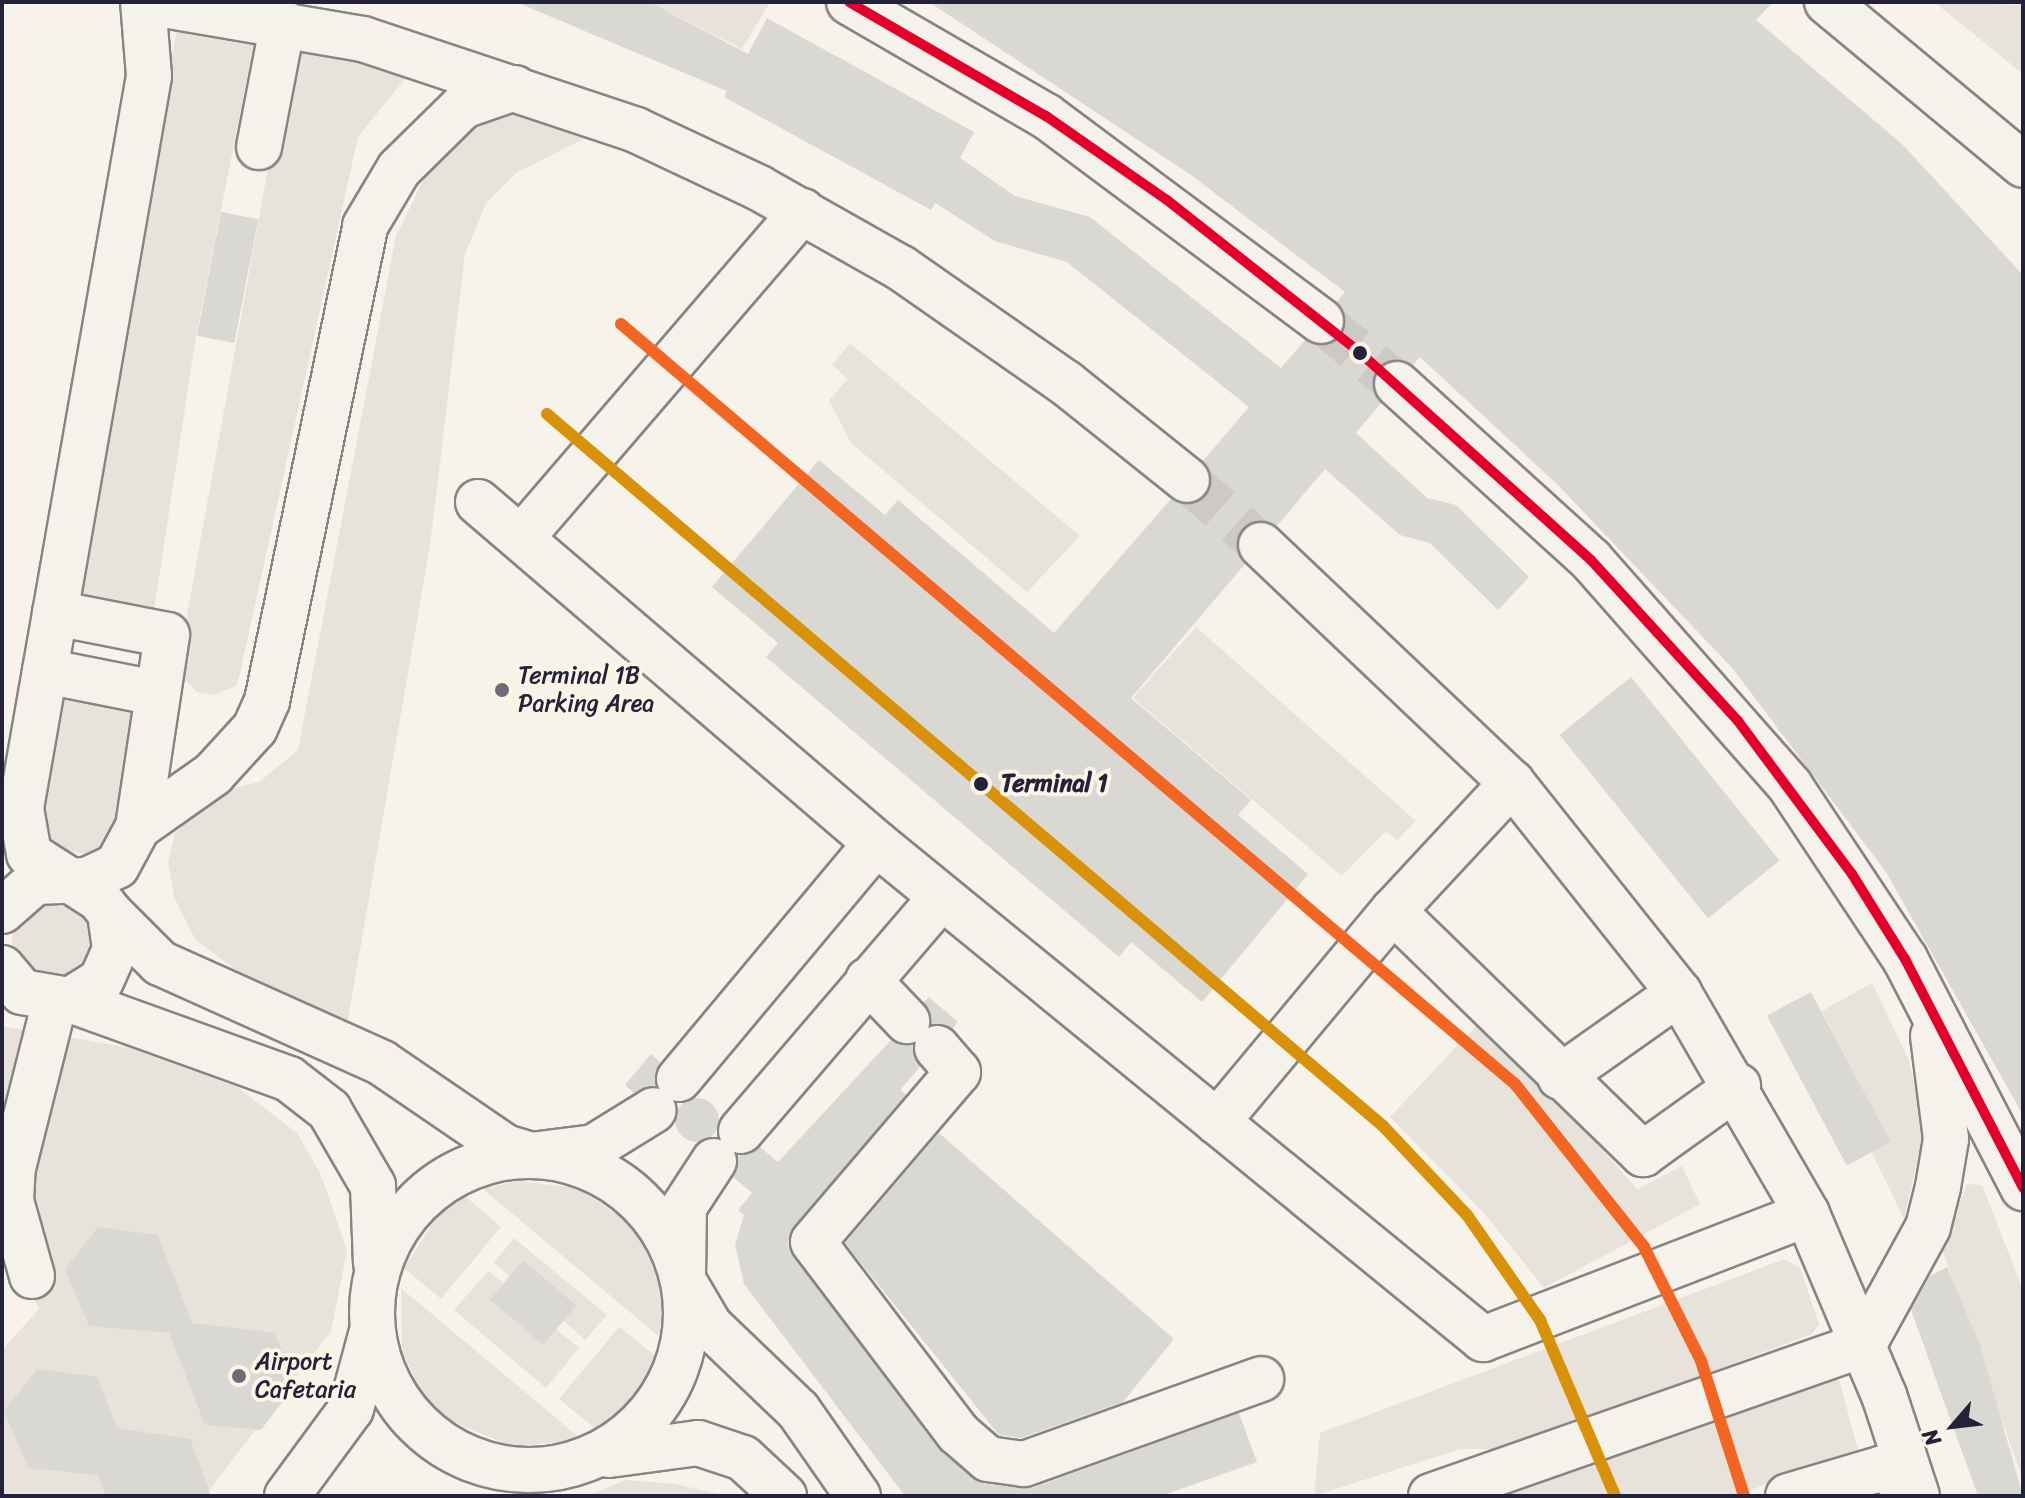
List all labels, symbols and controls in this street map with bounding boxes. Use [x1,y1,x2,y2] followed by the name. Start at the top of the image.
[1352,345,1368,361] unlabelled marker
[518,662,655,718] place label: Terminal 1B Parking Area
[493,681,511,699] marker: Terminal 1B Parking Area
[1001,770,1108,798] place label: Terminal 1
[968,771,994,797] marker: Terminal 1
[255,1348,356,1404] place label: Airport Cafetaria
[230,1367,248,1385] marker: Airport Cafetaria
[1913,1386,1993,1466] north arrow
[1911,1422,1952,1453] text: N

